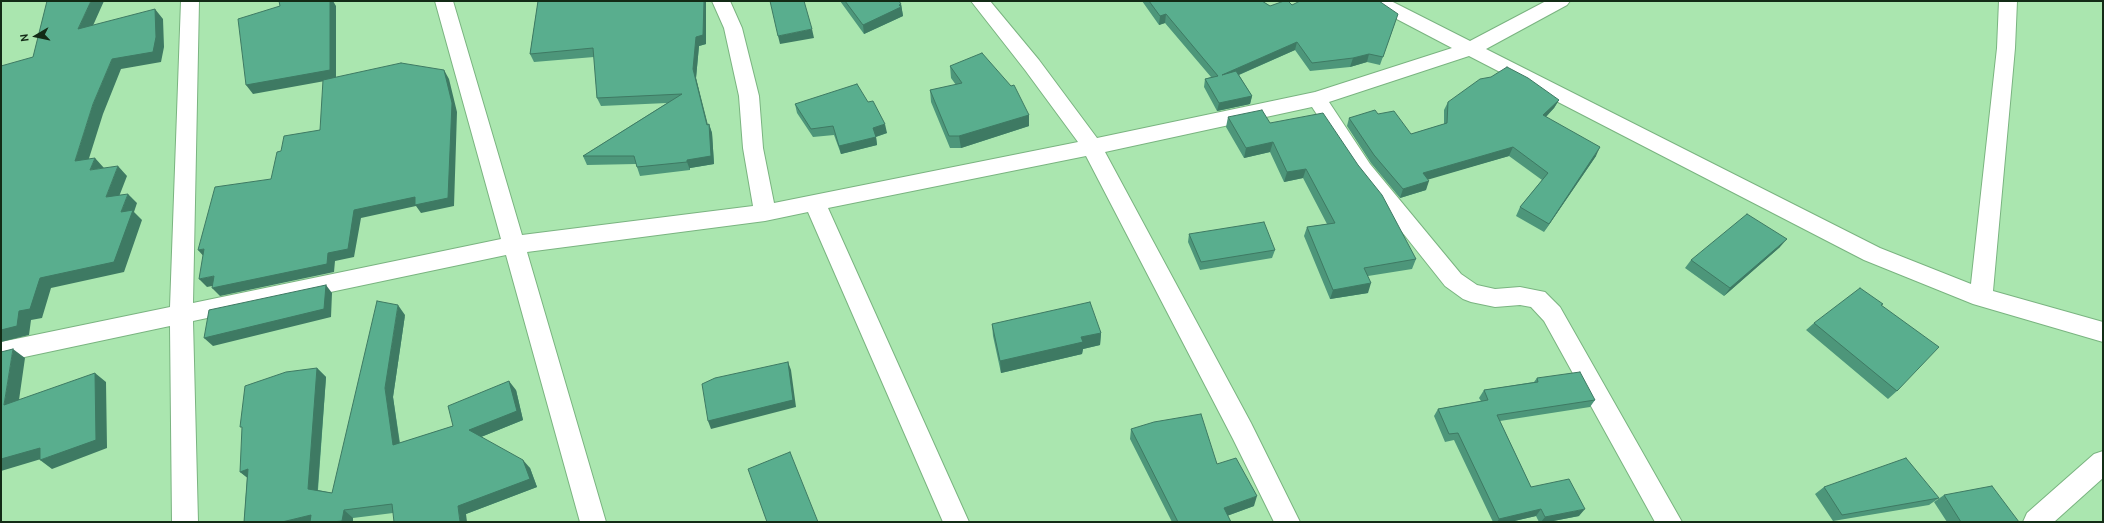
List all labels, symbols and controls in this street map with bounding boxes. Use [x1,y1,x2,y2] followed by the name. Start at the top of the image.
[16,16,56,56] north arrow
[17,33,32,43] text: N

